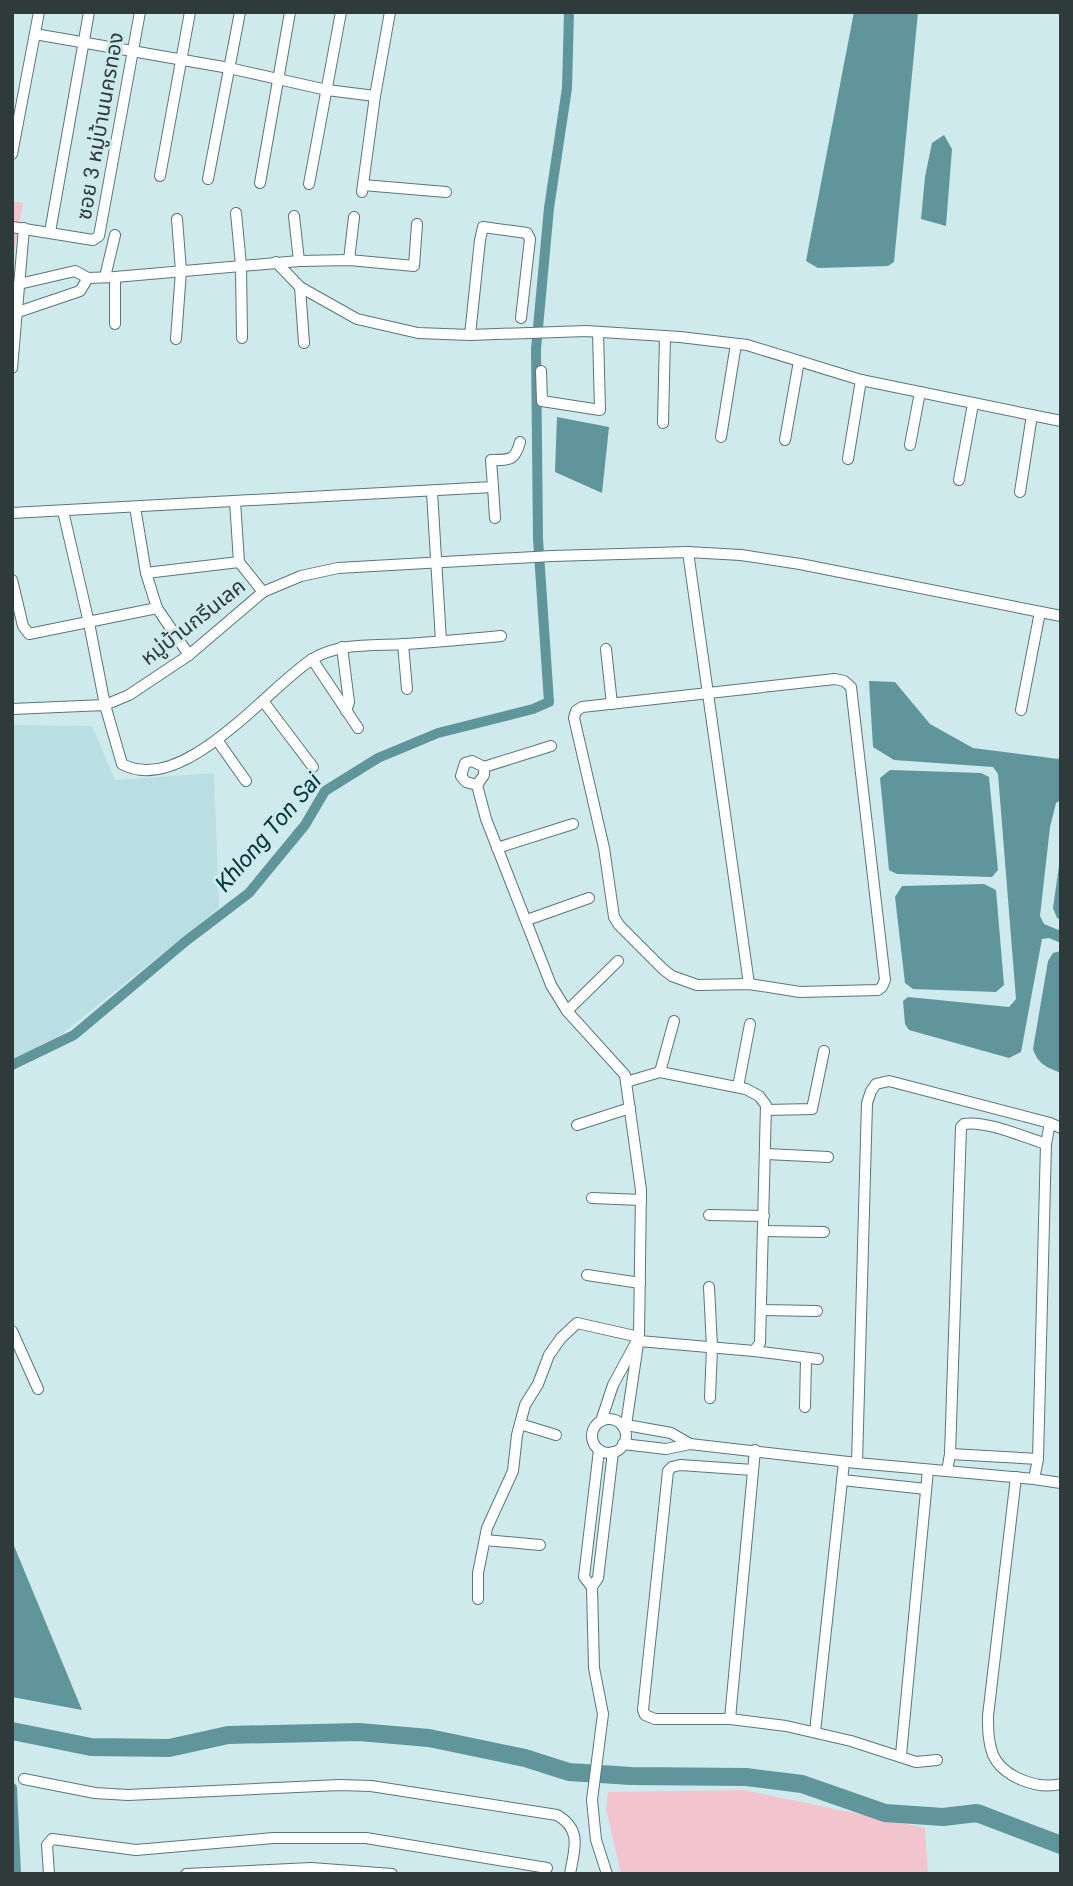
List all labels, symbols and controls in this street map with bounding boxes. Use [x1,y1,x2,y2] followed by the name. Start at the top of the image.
[72,30,129,222] street label: ซอย 3 หมู่บ้านนครทอง
[136,574,251,671] street label: หมู่บ้านกรีนเลค
[210,767,328,897] water label: Khlong Ton Sai

